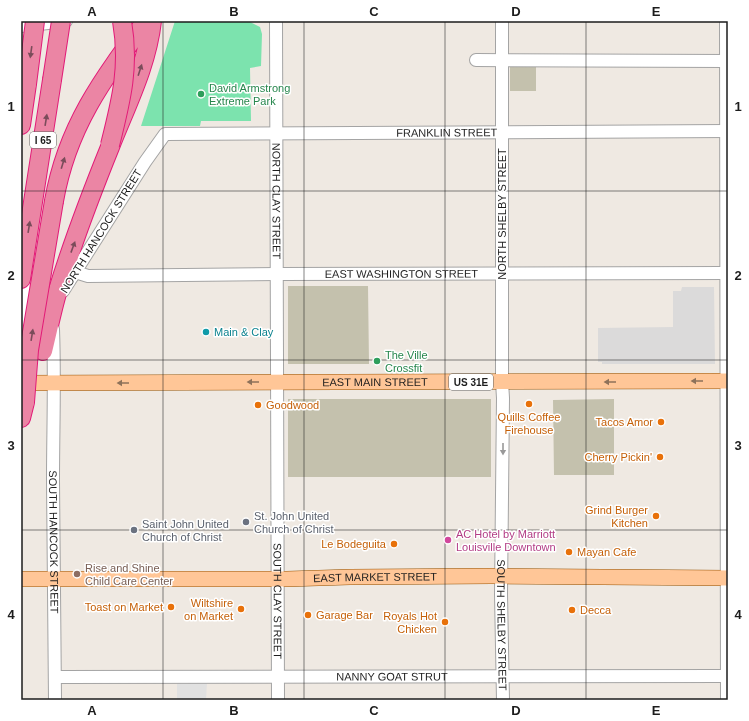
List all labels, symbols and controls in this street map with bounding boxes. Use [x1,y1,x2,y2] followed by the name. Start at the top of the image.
[87,4,97,19] text: A
[229,4,239,19] text: B
[369,4,379,19] text: C
[511,4,521,19] text: D
[652,4,661,19] text: E
[28,46,34,59] one-way arrow
[137,64,143,76] one-way arrow
[209,82,290,107] place label: David Armstrong Extreme Park
[196,89,206,99] marker: David Armstrong Extreme Park
[7,99,15,114] text: 1
[734,99,742,114] text: 1
[43,113,49,126] one-way arrow
[396,126,498,139] street label: FRANKLIN STREET
[30,132,56,148] road number: I 65
[270,143,283,259] street label: NORTH CLAY STREET
[496,148,508,280] street label: NORTH SHELBY STREET
[60,157,66,169] one-way arrow
[58,167,144,295] street label: NORTH HANCOCK STREET
[26,221,32,233] one-way arrow
[70,240,76,252] one-way arrow
[7,268,15,283] text: 2
[325,268,478,280] street label: EAST WASHINGTON STREET
[734,268,742,283] text: 2
[214,326,274,338] place label: Main & Clay
[201,327,211,337] marker: Main & Clay
[29,329,35,342] one-way arrow
[385,349,428,374] place label: The Ville Crossfit
[372,356,382,366] marker: The Ville Crossfit
[449,374,493,390] road number: US 31E
[322,376,428,388] street label: EAST MAIN STREET
[690,378,703,384] one-way arrow
[246,379,259,385] one-way arrow
[603,379,616,385] one-way arrow
[116,380,129,386] one-way arrow
[266,399,319,411] place label: Goodwood
[524,399,534,409] marker: Quills Coffee Firehouse
[253,400,263,410] marker: Goodwood
[498,411,560,436] place label: Quills Coffee Firehouse
[596,416,653,428] place label: Tacos Amor
[656,417,666,427] marker: Tacos Amor
[7,438,15,453] text: 3
[734,438,742,453] text: 3
[500,443,506,456] one-way arrow
[584,451,652,463] place label: Cherry Pickin'
[655,452,665,462] marker: Cherry Pickin'
[47,470,61,614] street label: SOUTH HANCOCK STREET
[585,504,648,529] place label: Grind Burger Kitchen
[254,510,333,535] place label: St. John United Church of Christ
[651,511,661,521] marker: Grind Burger Kitchen
[241,517,251,527] marker: St. John United Church of Christ
[142,518,229,543] place label: Saint John United Church of Christ
[129,525,139,535] marker: Saint John United Church of Christ
[456,528,556,553] place label: AC Hotel by Marriott Louisville Downtown
[443,535,453,545] marker: AC Hotel by Marriott Louisville Downtown
[321,538,387,550] place label: Le Bodeguita
[389,539,399,549] marker: Le Bodeguita
[272,543,284,659] street label: SOUTH CLAY STREET
[577,546,636,558] place label: Mayan Cafe
[564,547,574,557] marker: Mayan Cafe
[495,559,509,691] street label: SOUTH SHELBY STREET
[85,562,173,587] place label: Rise and Shine Child Care Center
[72,569,82,579] marker: Rise and Shine Child Care Center
[313,570,437,584] street label: EAST MARKET STREET
[184,597,233,622] place label: Wiltshire on Market
[85,601,163,613] place label: Toast on Market
[166,602,176,612] marker: Toast on Market
[236,604,246,614] marker: Wiltshire on Market
[580,604,612,616] place label: Decca
[567,605,577,615] marker: Decca
[7,607,15,622] text: 4
[734,607,742,622] text: 4
[316,609,373,621] place label: Garage Bar
[303,610,313,620] marker: Garage Bar
[383,610,437,635] place label: Royals Hot Chicken
[440,617,450,627] marker: Royals Hot Chicken
[336,670,448,683] street label: NANNY GOAT STRUT
[87,703,97,718] text: A
[229,703,239,718] text: B
[369,703,379,718] text: C
[511,703,521,718] text: D
[652,703,661,718] text: E

